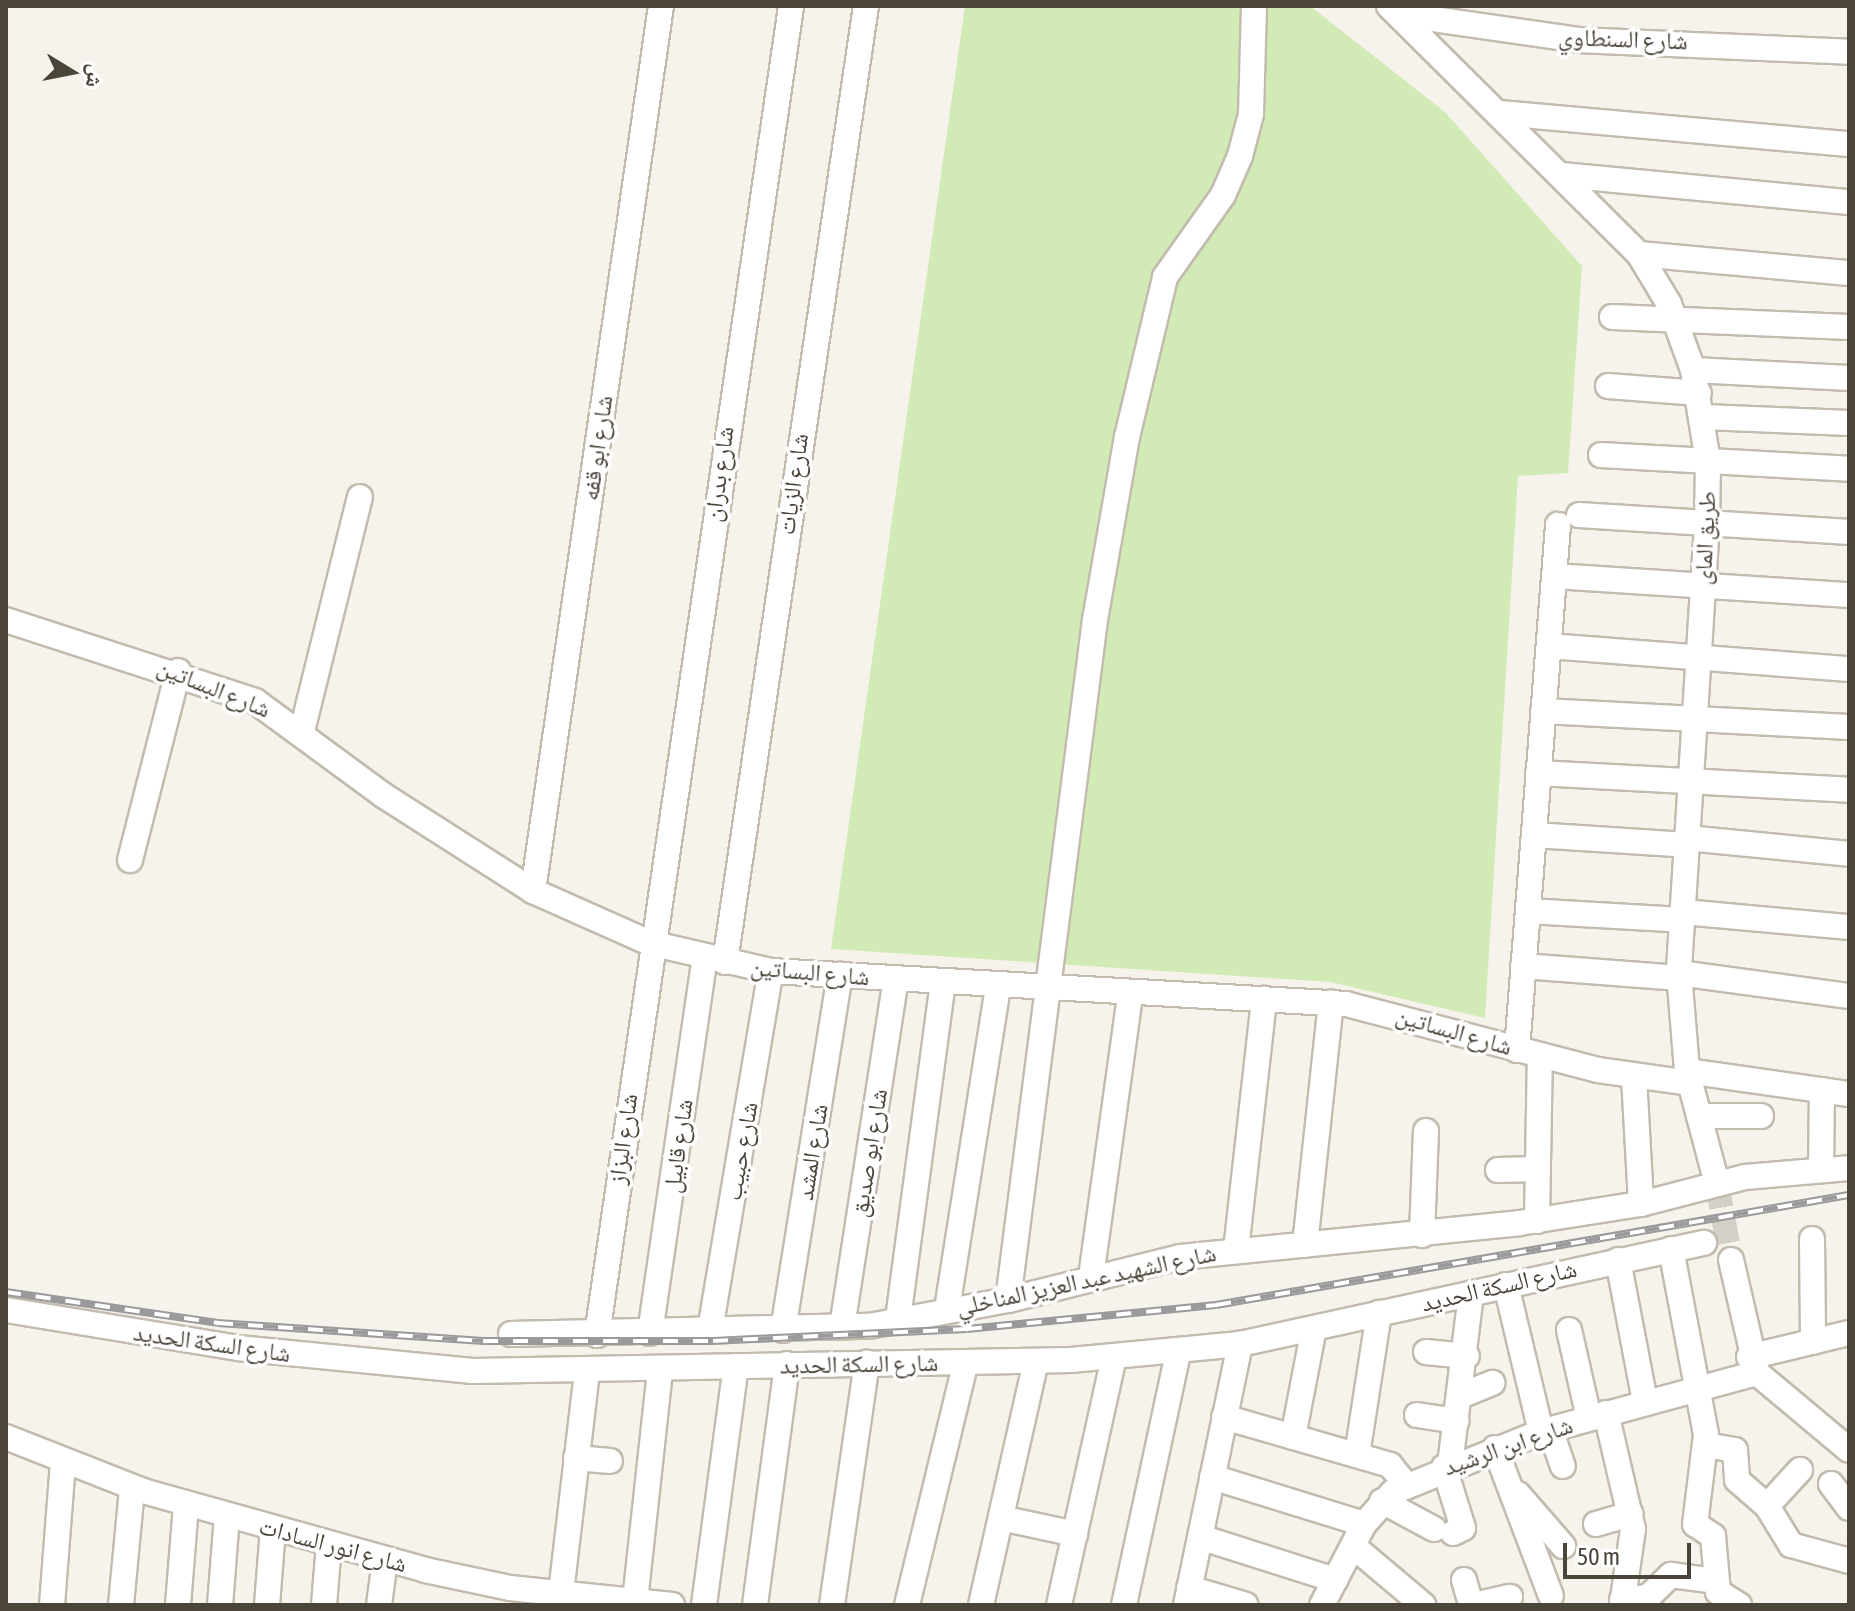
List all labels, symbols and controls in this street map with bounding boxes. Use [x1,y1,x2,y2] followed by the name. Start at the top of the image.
[1558,22,1688,56] street label: شارع السنطاوي
[32,32,112,112] north arrow
[81,62,110,90] text: ش
[575,394,619,502] street label: شارع ابو قفه
[698,424,740,524] street label: شارع بدران
[772,431,814,537] street label: شارع الزيات
[1688,490,1722,586] street label: طريق الماى
[153,652,275,724] street label: شارع البساتين
[749,952,871,992] street label: شارع البساتين
[1393,1001,1515,1061] street label: شارع البساتين
[845,1087,893,1219] street label: شارع ابو صديق
[602,1092,644,1186] street label: شارع البزاز
[657,1097,699,1195] street label: شارع قابيل
[718,1100,764,1202] street label: شارع حبيب
[790,1102,834,1202] street label: شارع المشد
[953,1238,1219,1322] street label: شارع الشهيد عبد العزيز المناخلي
[1419,1254,1579,1318] street label: شارع السكة الحديد
[131,1318,293,1368] street label: شارع السكة الحديد
[779,1348,939,1380] street label: شارع السكة الحديد
[1440,1410,1576,1482] street label: شارع ابن الرشيد
[256,1511,410,1579] street label: شارع انور السادات
[1567,1527,1695,1577] scale bar
[1577,1543,1620,1570] text: 50 m

